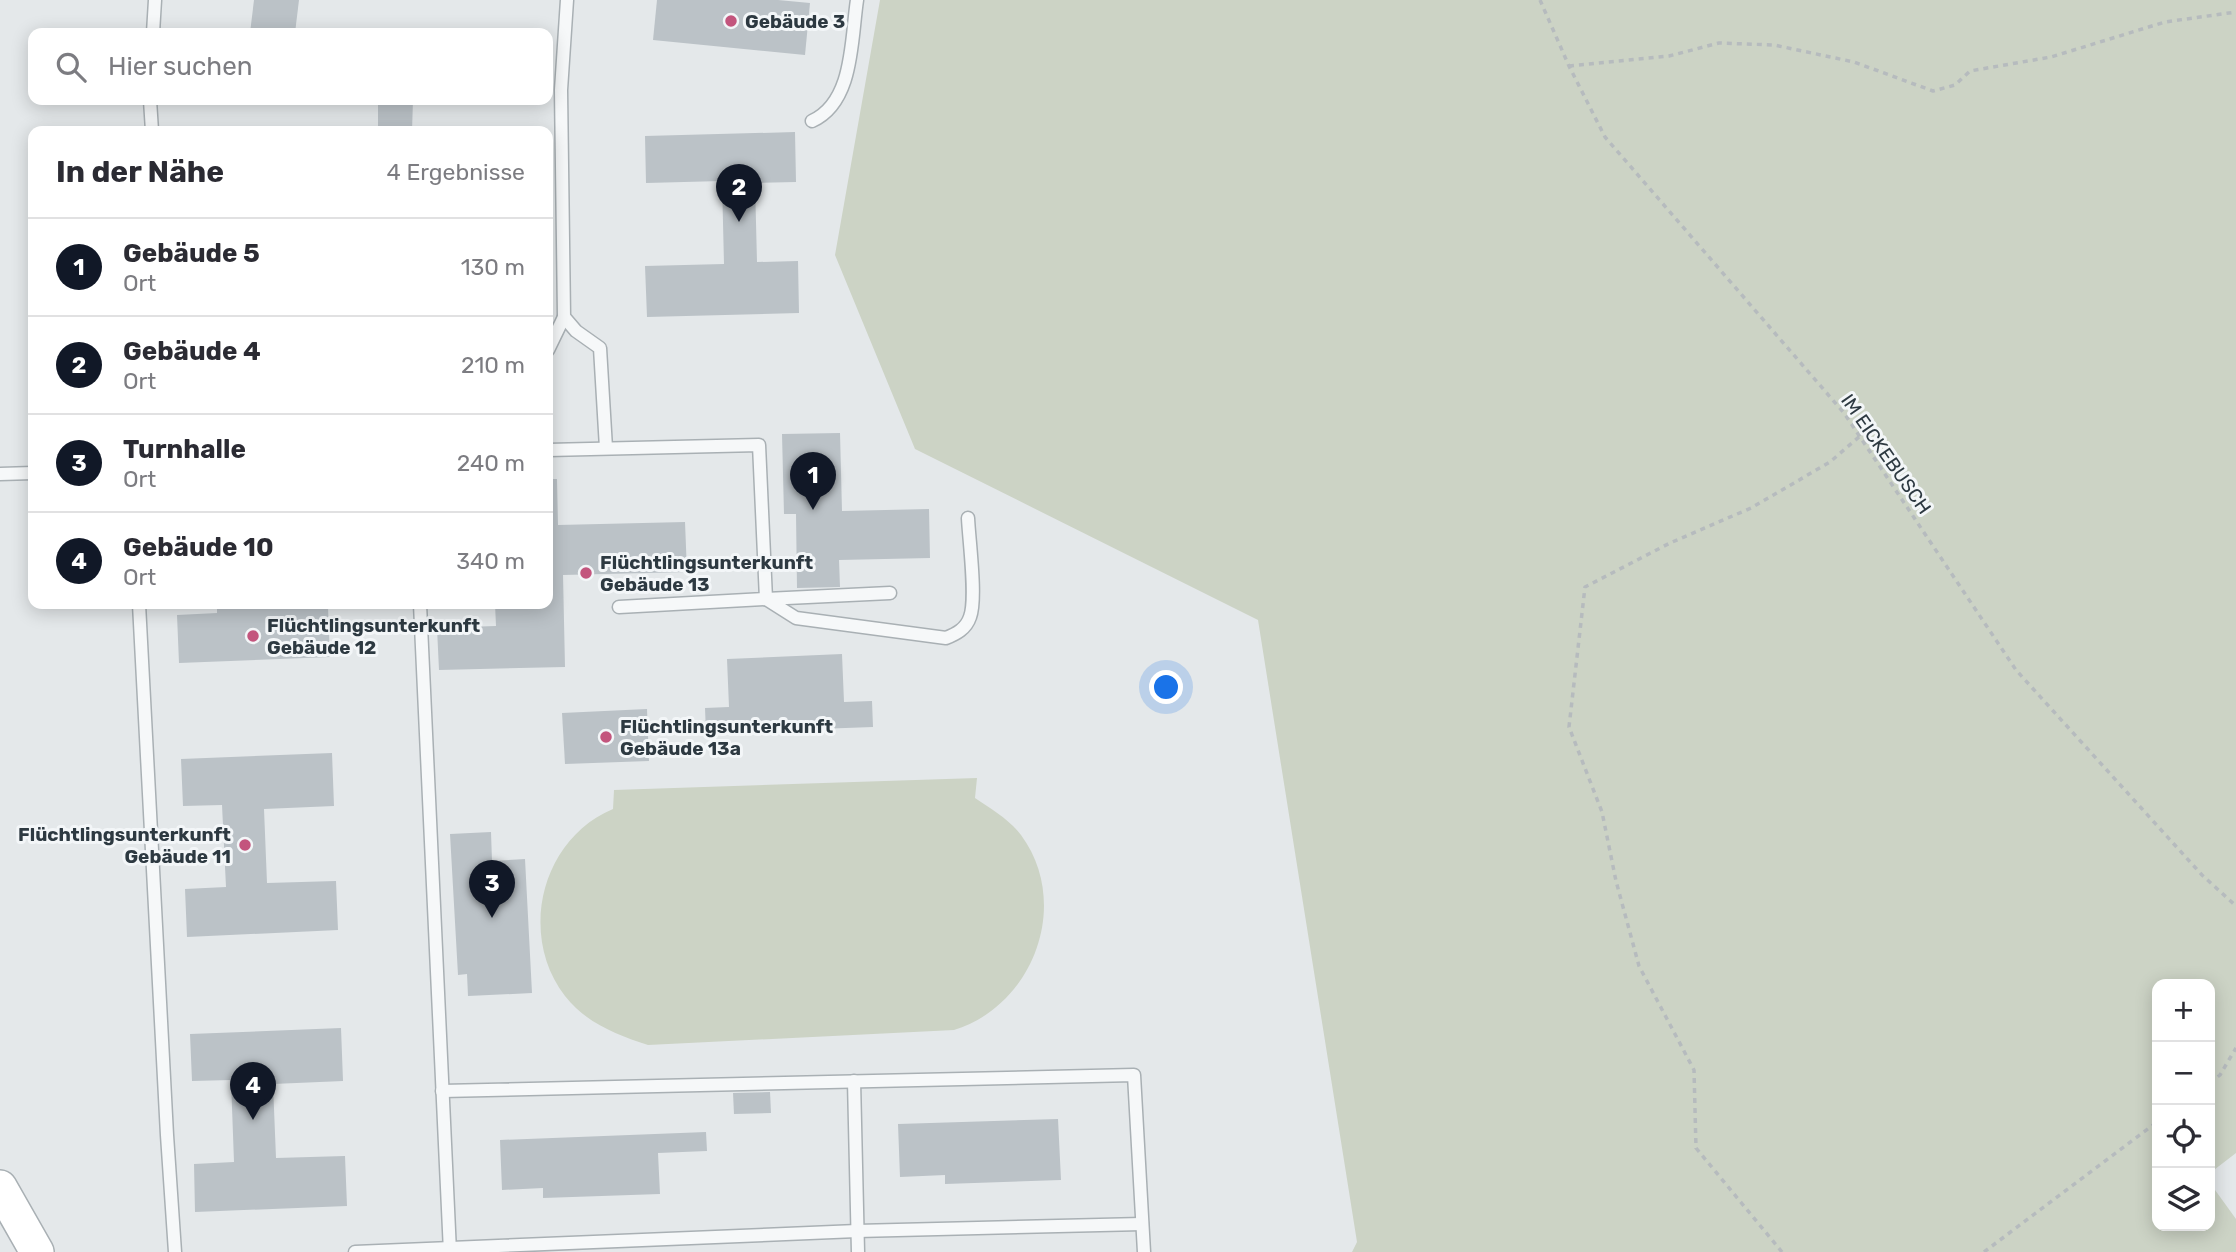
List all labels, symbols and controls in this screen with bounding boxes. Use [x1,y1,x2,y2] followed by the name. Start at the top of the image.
[745,10,845,33] place label: Gebäude 3
[723,13,739,29] marker: Gebäude 3
[28,28,553,105] search box
[52,48,90,86] icon: search
[108,51,253,82] text: Hier suchen
[56,154,224,190] text: In der Nähe
[387,158,525,186] text: 4 Ergebnisse
[716,164,762,222] pin: 2
[123,238,260,269] text: Gebäude 5
[73,253,85,281] text: 1
[461,253,525,281] text: 130 m
[123,269,156,297] text: Ort
[123,336,261,367] text: Gebäude 4
[72,351,86,379] text: 2
[461,351,525,379] text: 210 m
[123,367,156,395] text: Ort
[1836,390,1936,518] street label: IM EICKEBUSCH
[123,434,246,465] text: Turnhalle
[71,449,87,477] text: 3
[457,449,525,477] text: 240 m
[790,452,836,510] pin: 1
[123,465,156,493] text: Ort
[123,532,274,563] text: Gebäude 10
[71,547,87,575] text: 4
[456,547,525,575] text: 340 m
[600,551,813,596] place label: Flüchtlingsunterkunft Gebäude 13
[123,563,156,591] text: Ort
[578,565,594,581] marker: Flüchtlingsunterkunft Gebäude 13
[267,614,480,659] place label: Flüchtlingsunterkunft Gebäude 12
[245,628,261,644] marker: Flüchtlingsunterkunft Gebäude 12
[1149,670,1183,704] your location
[620,715,833,760] place label: Flüchtlingsunterkunft Gebäude 13a
[598,729,614,745] marker: Flüchtlingsunterkunft Gebäude 13a
[18,823,231,868] place label: Flüchtlingsunterkunft Gebäude 11
[237,837,253,853] marker: Flüchtlingsunterkunft Gebäude 11
[469,860,515,918] pin: 3
[2152,979,2215,1231] map controls
[2152,979,2215,1042] button: +
[2152,1042,2215,1105] button: −
[230,1062,276,1120] pin: 4
[2152,1105,2215,1168] button: locate
[2152,1168,2215,1231] button: layers

